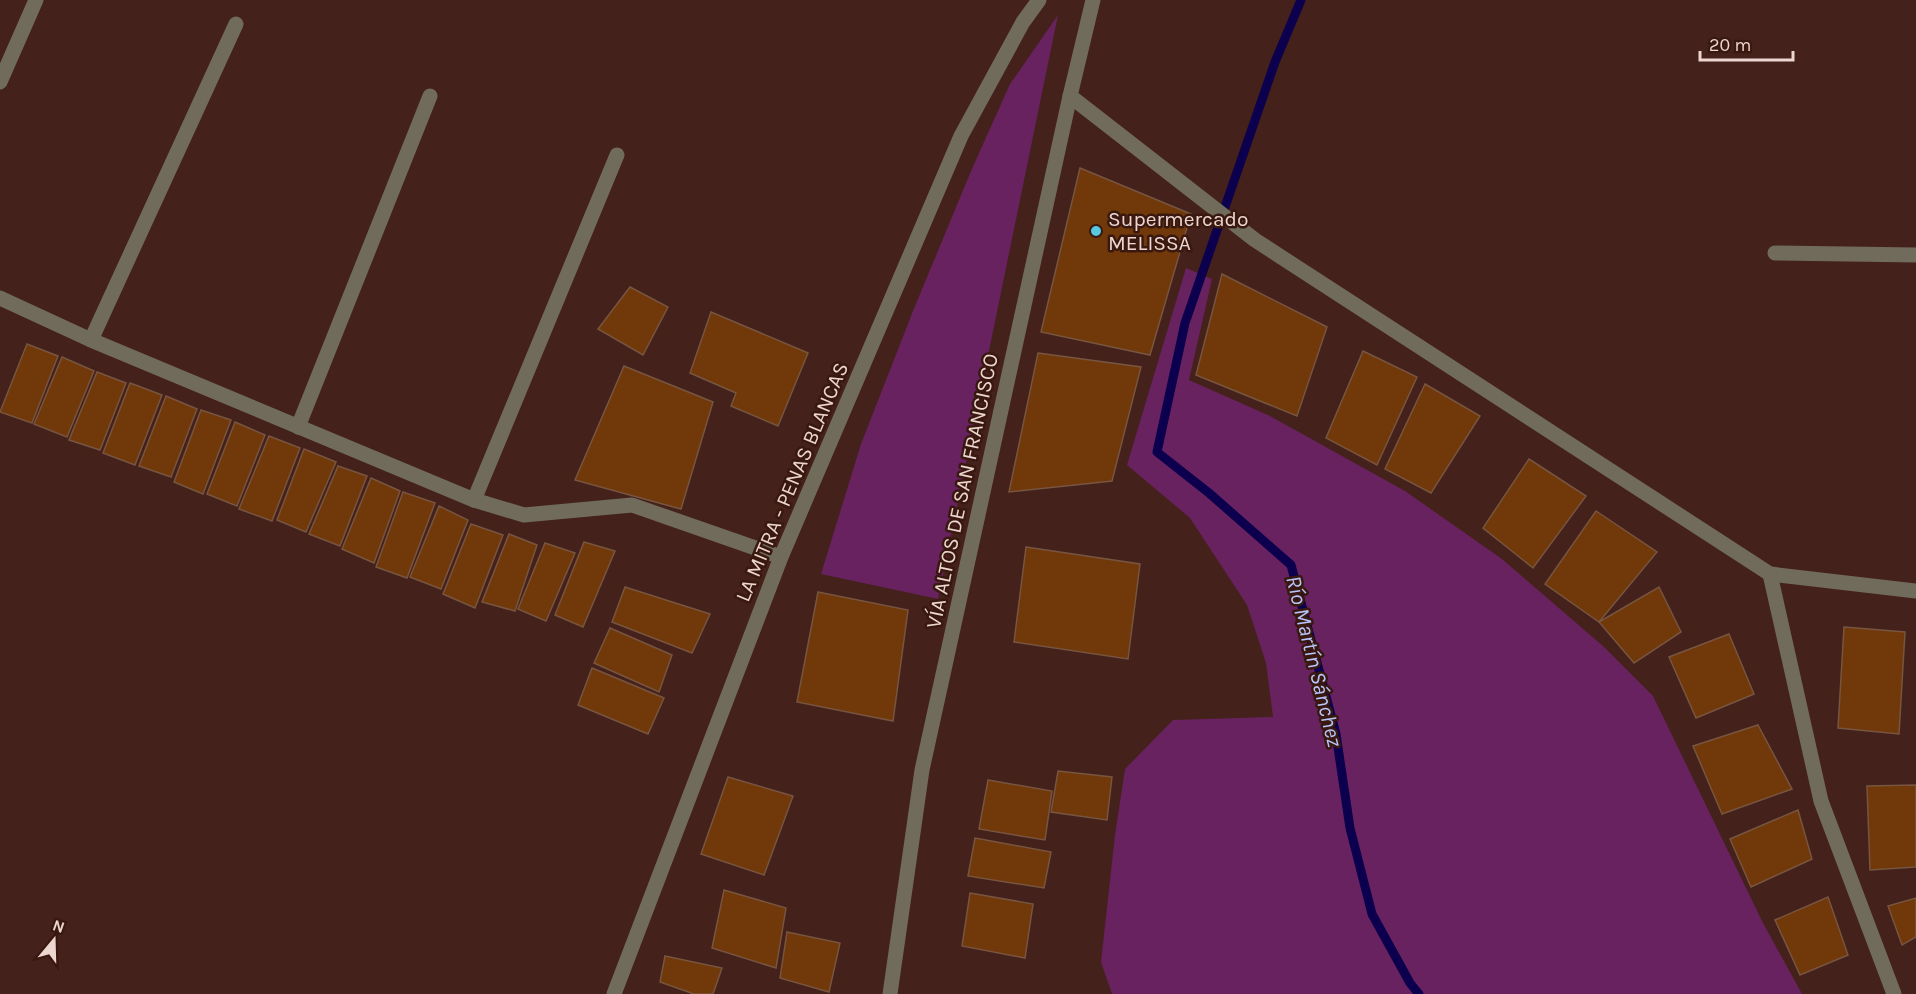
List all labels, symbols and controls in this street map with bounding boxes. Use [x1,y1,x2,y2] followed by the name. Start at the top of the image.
[1700,24,1793,62] scale bar
[1709,34,1751,56] text: 20 m
[1108,207,1248,255] place label: Supermercado MELISSA
[1089,224,1103,238] marker: Supermercado MELISSA
[921,351,1003,631] street label: VÍA ALTOS DE SAN FRANCISCO
[731,359,853,605] street label: LA MITRA - PENAS BLANCAS
[1280,573,1348,750] water label: Río Martín Sánchez
[24,910,84,970] north arrow
[50,915,67,937] text: N

